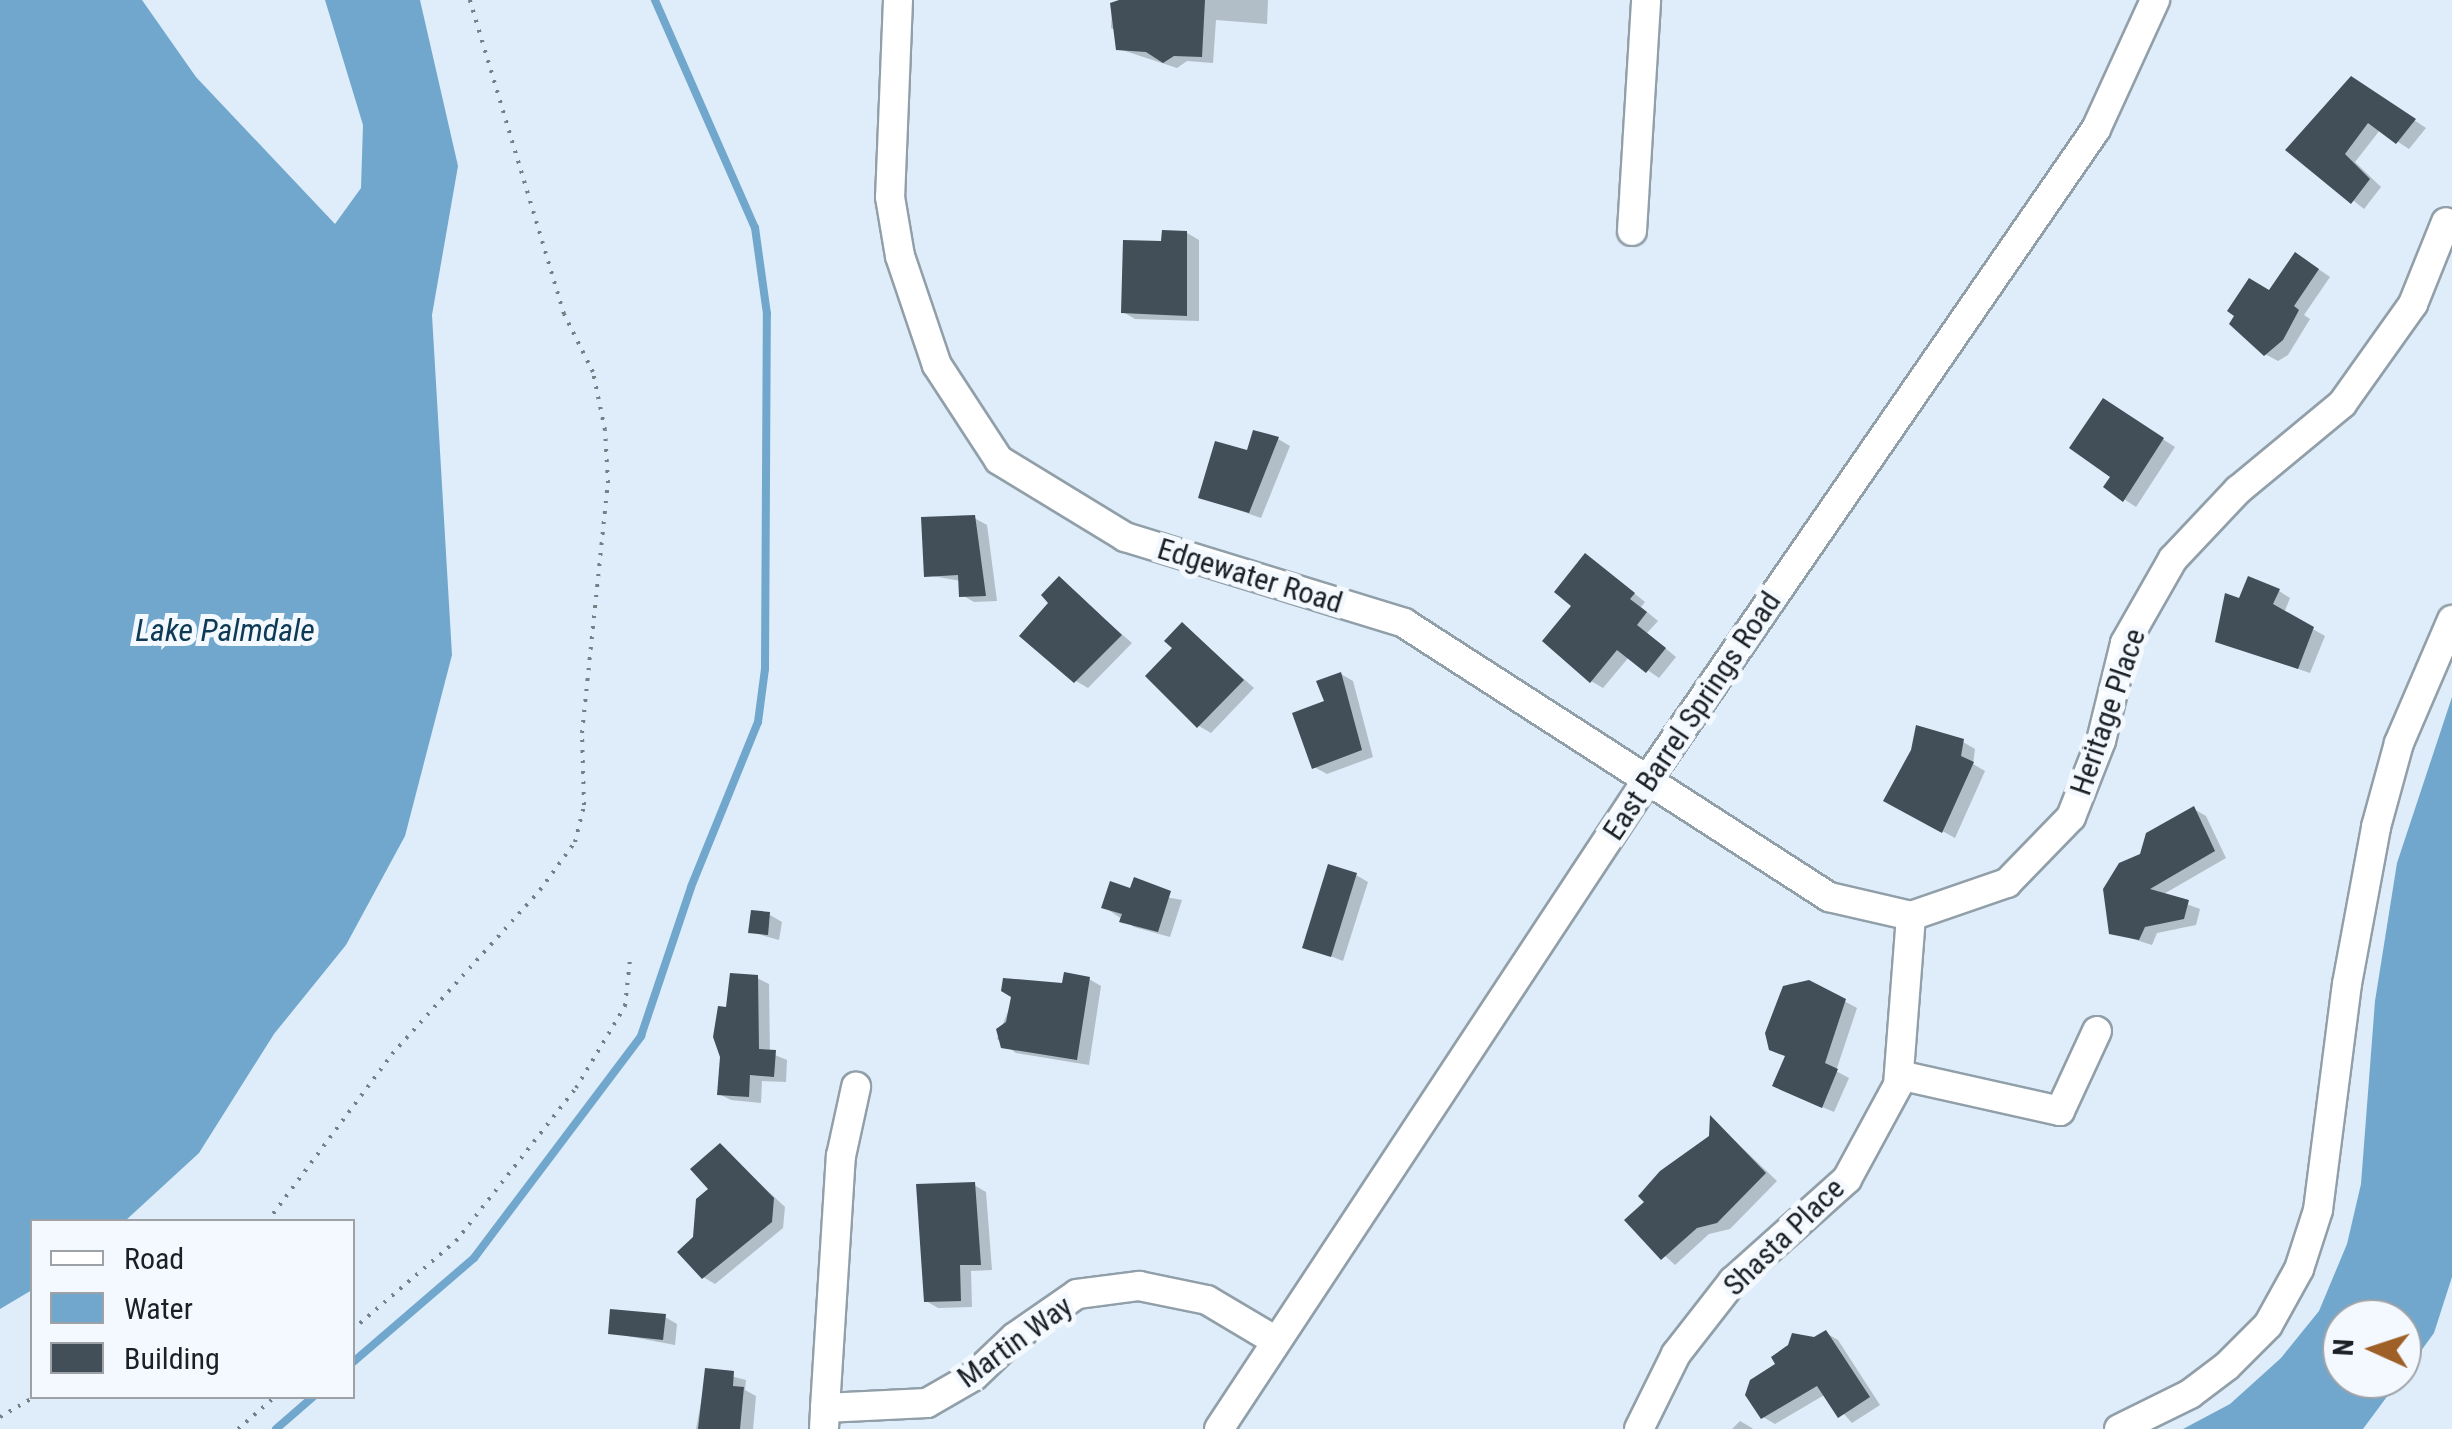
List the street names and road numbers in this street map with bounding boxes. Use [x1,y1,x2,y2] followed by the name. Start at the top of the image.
[1153,531,1347,621] street label: Edgewater Road
[1595,585,1789,847] street label: East Barrel Springs Road
[2063,624,2153,800] street label: Heritage Place
[1716,1171,1852,1303] street label: Shasta Place
[951,1288,1079,1396] street label: Martin Way

